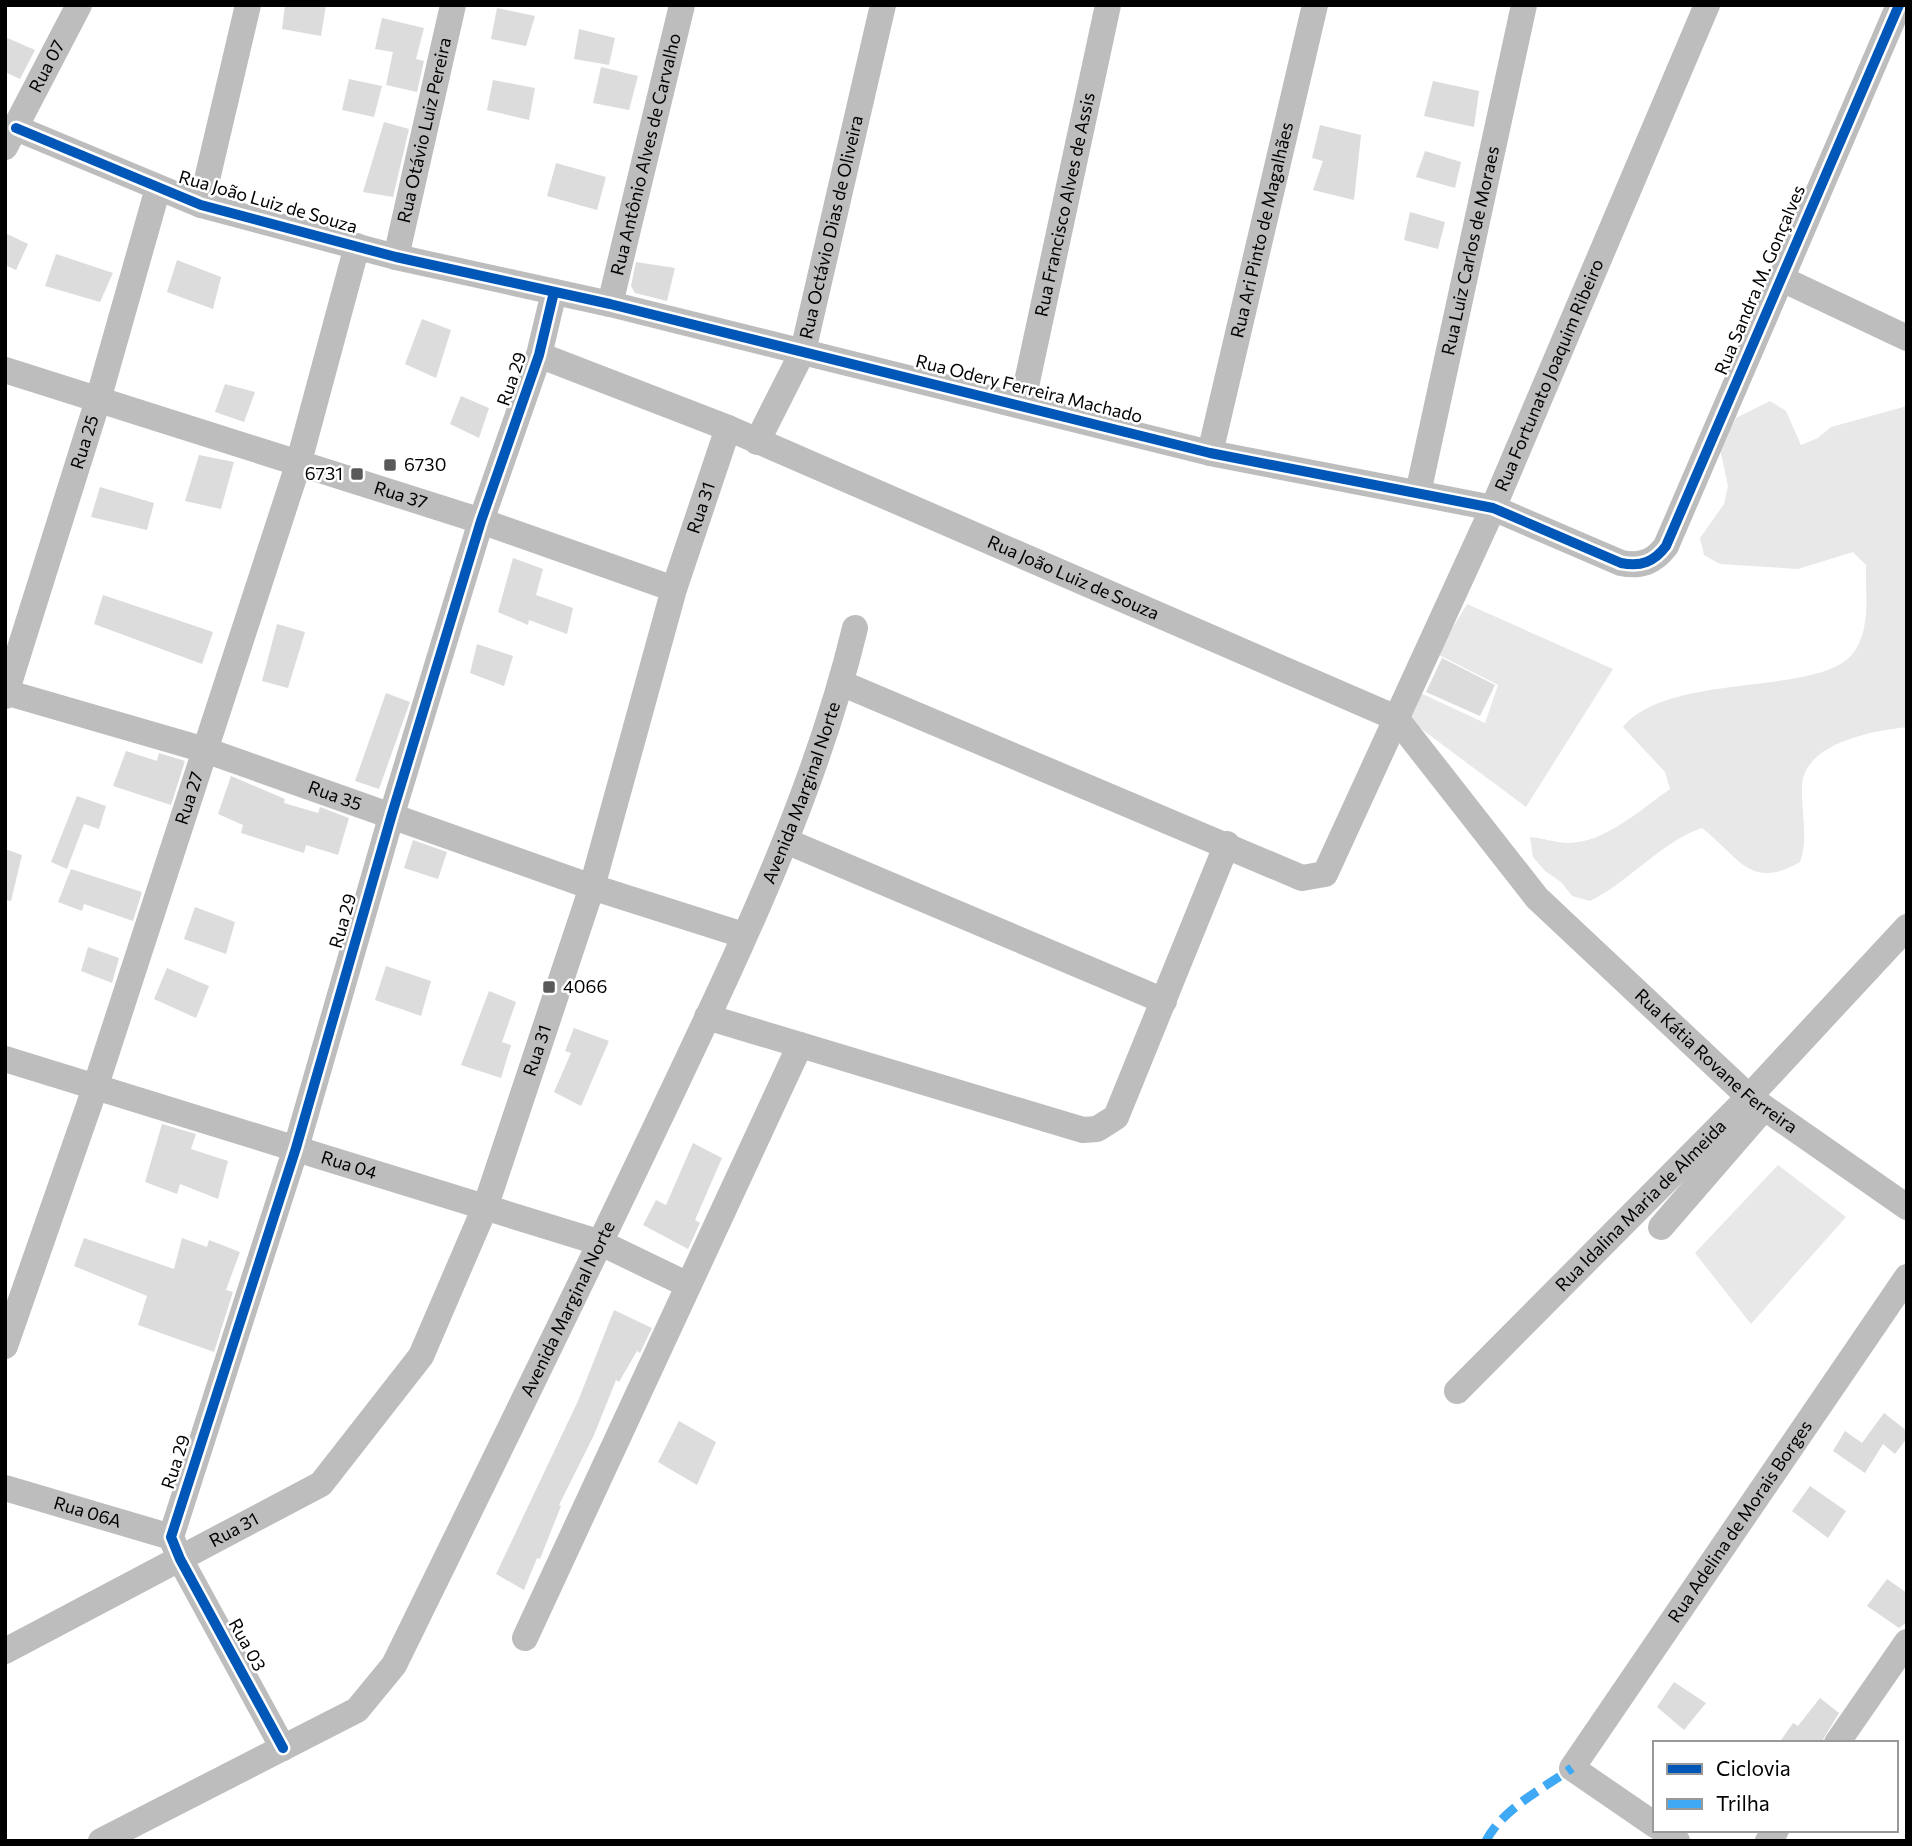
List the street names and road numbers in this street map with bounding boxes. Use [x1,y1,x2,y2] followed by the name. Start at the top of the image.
[605,31,685,277] street label: Rua Antônio Alves de Carvalho
[392,35,455,225] street label: Rua Otávio Luiz Pereira
[23,36,69,96] street label: Rua 07
[1029,90,1099,318] street label: Rua Francisco Alves de Assis
[794,113,867,341] street label: Rua Octávio Dias de Oliveira
[1225,120,1297,340] street label: Rua Ari Pinto de Magalhães
[1436,144,1503,357] street label: Rua Luiz Carlos de Moraes
[176,165,360,237] street label: Rua João Luiz de Souza
[1709,181,1809,378] street label: Rua Sandra M. Gonçalves
[1489,255,1608,494] street label: Rua Fortunato Joaquim Ribeiro
[492,349,531,409] street label: Rua 29
[913,349,1145,427] street label: Rua Odery Ferreira Machado
[65,412,103,472] street label: Rua 25
[372,476,430,513] street label: Rua 37
[681,479,719,536] street label: Rua 31
[984,530,1163,624] street label: Rua João Luiz de Souza
[757,699,844,887] street label: Avenida Marginal Norte
[170,769,207,827] street label: Rua 27
[305,775,365,815] street label: Rua 35
[324,891,360,951] street label: Rua 29
[1631,984,1802,1137] street label: Rua Kátia Rovane Ferreira
[518,1022,555,1079] street label: Rua 31
[1550,1115,1730,1296] street label: Rua Idalina Maria de Almeida
[319,1145,380,1183] street label: Rua 04
[515,1217,619,1400] street label: Avenida Marginal Norte
[1663,1416,1816,1626] street label: Rua Adelina de Morais Borges
[156,1432,194,1492] street label: Rua 29
[51,1491,124,1532] street label: Rua 06A
[205,1507,262,1551] street label: Rua 31
[224,1614,271,1675] street label: Rua 03

